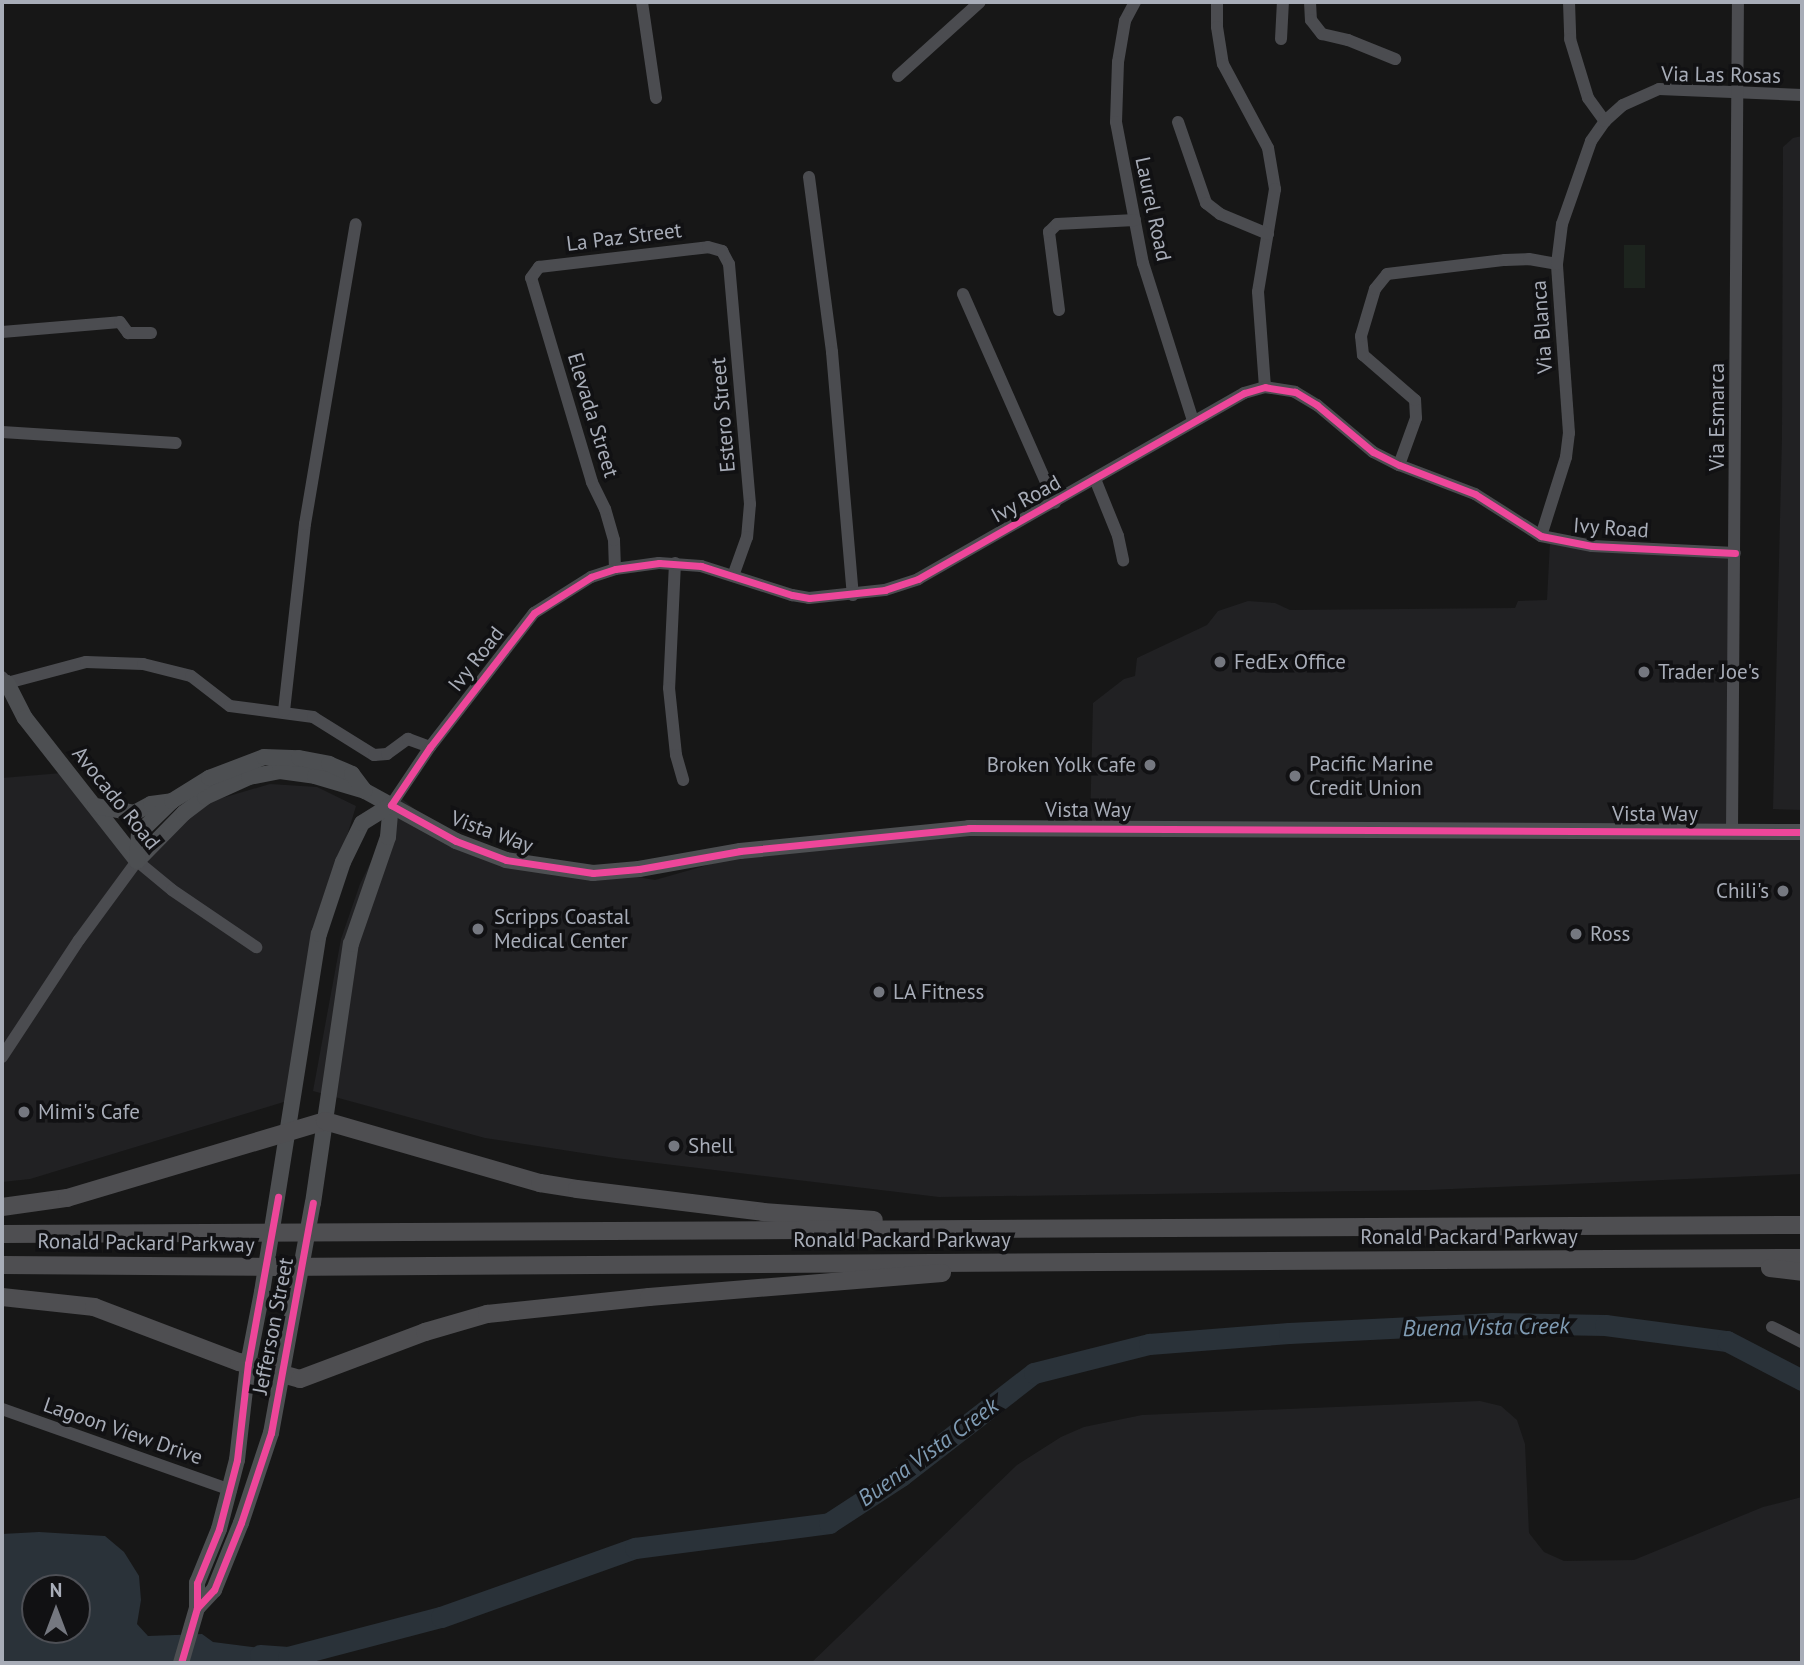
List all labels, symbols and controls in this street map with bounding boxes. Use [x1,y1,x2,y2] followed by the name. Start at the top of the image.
[1661,61,1781,89] street label: Via Las Rosas
[1130,154,1176,264] street label: Laurel Road
[565,217,683,257] street label: La Paz Street
[1526,279,1558,375] street label: Via Blanca
[562,350,624,480] street label: Elevada Street
[705,356,741,474] street label: Estero Street
[1704,363,1730,471] street label: Via Esmarca
[987,470,1065,528] street label: Ivy Road
[1572,513,1650,543] street label: Ivy Road
[443,621,509,697] street label: Ivy Road
[1234,649,1347,675] place label: FedEx Office
[1212,654,1228,670] marker: FedEx Office
[1658,659,1760,685] place label: Trader Joe's
[1636,664,1652,680] marker: Trader Joe's
[67,741,165,855] street label: Avocado Road
[1309,751,1434,801] place label: Pacific Marine Credit Union
[986,752,1136,778] place label: Broken Yolk Cafe
[1142,757,1158,773] marker: Broken Yolk Cafe
[1287,768,1303,784] marker: Pacific Marine Credit Union
[1045,797,1131,823] street label: Vista Way
[1612,801,1698,827] street label: Vista Way
[447,805,537,859] street label: Vista Way
[1716,878,1769,904] place label: Chili's
[1775,883,1791,899] marker: Chili's
[494,904,630,954] place label: Scripps Coastal Medical Center
[468,919,488,939] marker: Scripps Coastal Medical Center
[1590,921,1630,947] place label: Ross
[1568,926,1584,942] marker: Ross
[893,979,985,1005] place label: LA Fitness
[871,984,887,1000] marker: LA Fitness
[38,1099,140,1125] place label: Mimi's Cafe
[16,1104,32,1120] marker: Mimi's Cafe
[688,1133,734,1159] place label: Shell
[666,1138,682,1154] marker: Shell
[1360,1224,1578,1250] street label: Ronald Packard Parkway
[793,1227,1011,1253] street label: Ronald Packard Parkway
[37,1229,255,1257] street label: Ronald Packard Parkway
[247,1256,299,1396] street label: Jefferson Street
[1402,1312,1570,1342] water label: Buena Vista Creek
[40,1392,206,1470] street label: Lagoon View Drive
[852,1392,1004,1512] water label: Buena Vista Creek
[21,1574,91,1644] north arrow
[50,1578,62,1602] text: N

